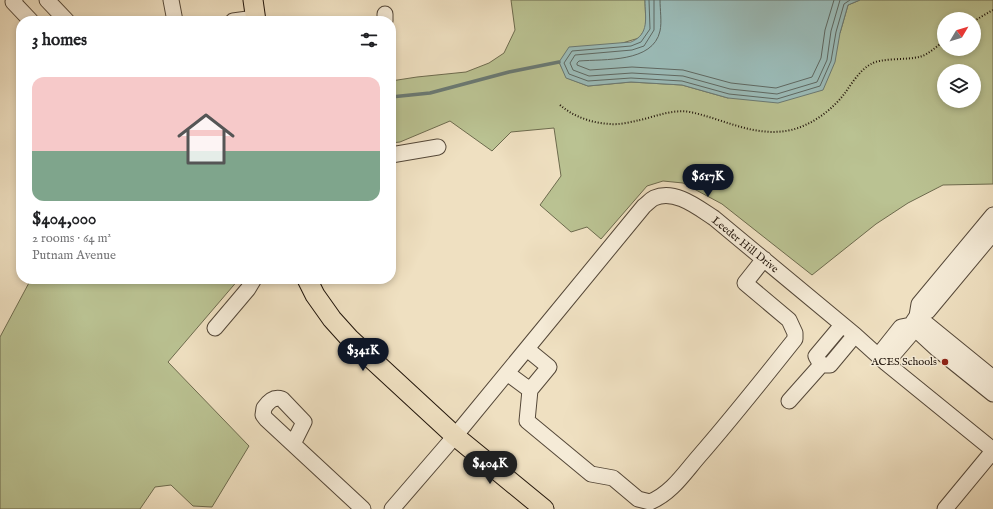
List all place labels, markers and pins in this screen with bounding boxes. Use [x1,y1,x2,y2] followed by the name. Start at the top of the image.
[680,164,736,198] pin: $617K
[335,338,391,372] pin: $341K
[870,355,937,369] place label: ACES Schools
[940,357,950,367] marker: ACES Schools
[462,451,518,485] pin: $404K

